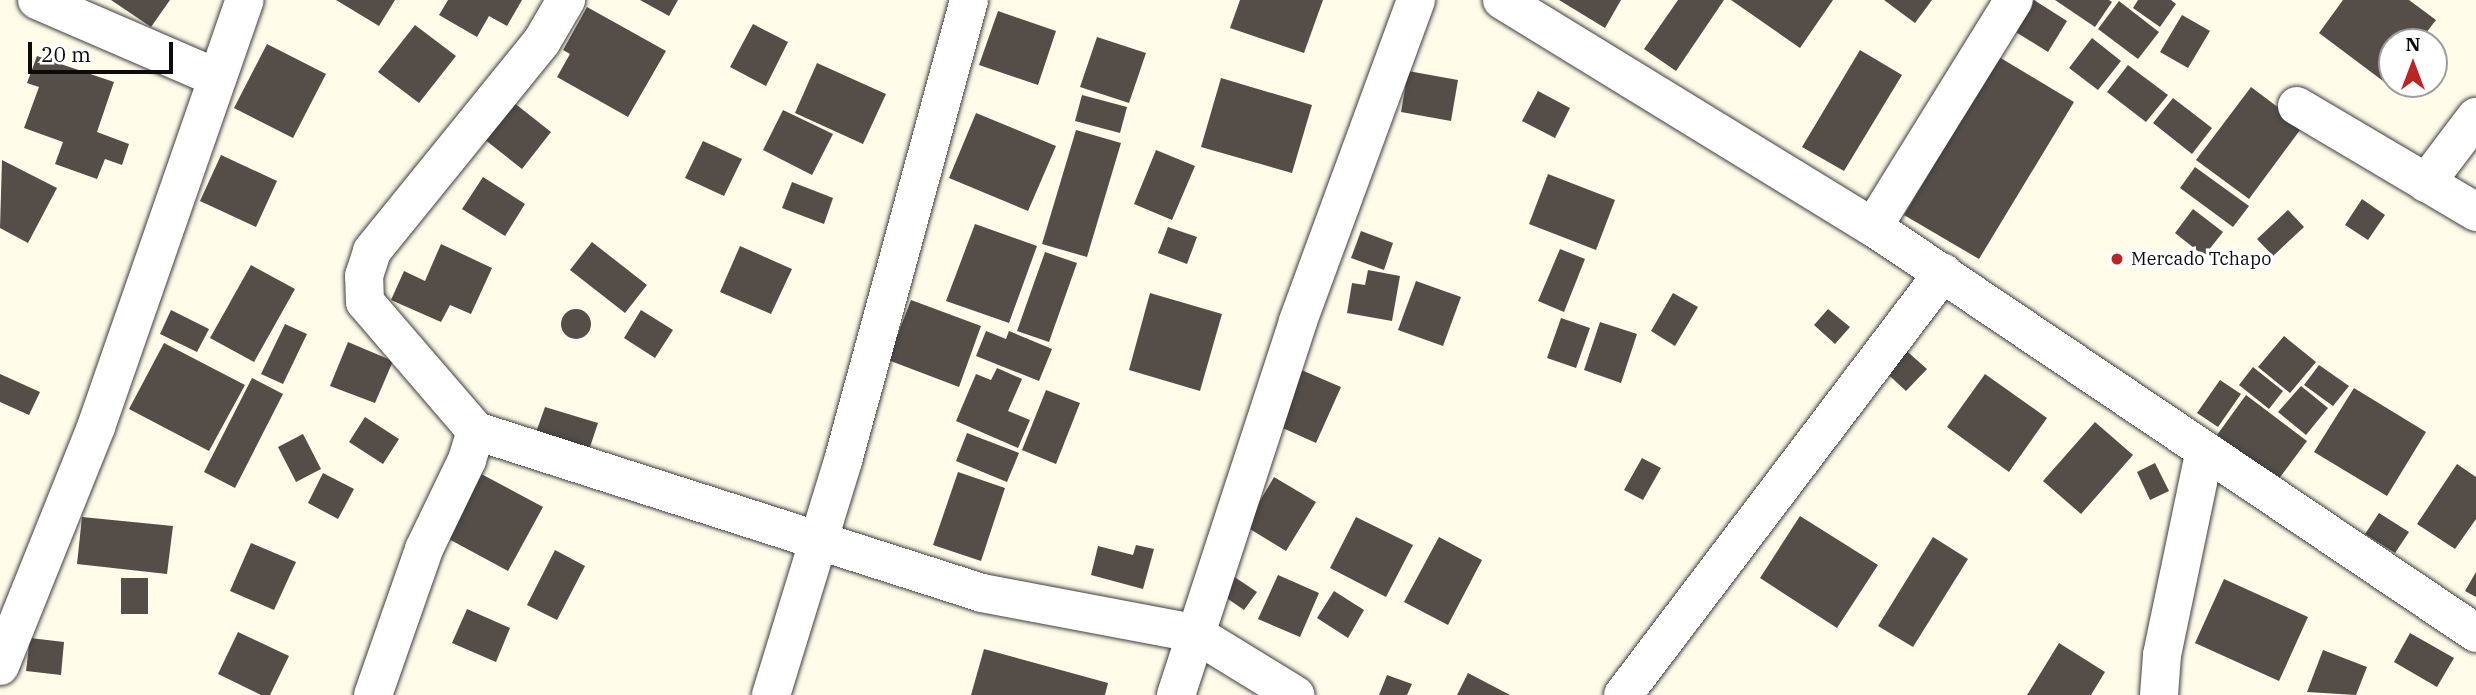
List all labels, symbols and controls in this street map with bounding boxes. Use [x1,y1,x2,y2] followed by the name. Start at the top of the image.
[32,28,177,72] scale bar
[2378,28,2448,98] north arrow
[2405,32,2421,56] text: N
[41,40,91,68] text: 20 m
[2131,248,2271,270] place label: Mercado Tchapo
[2109,251,2125,267] marker: Mercado Tchapo

